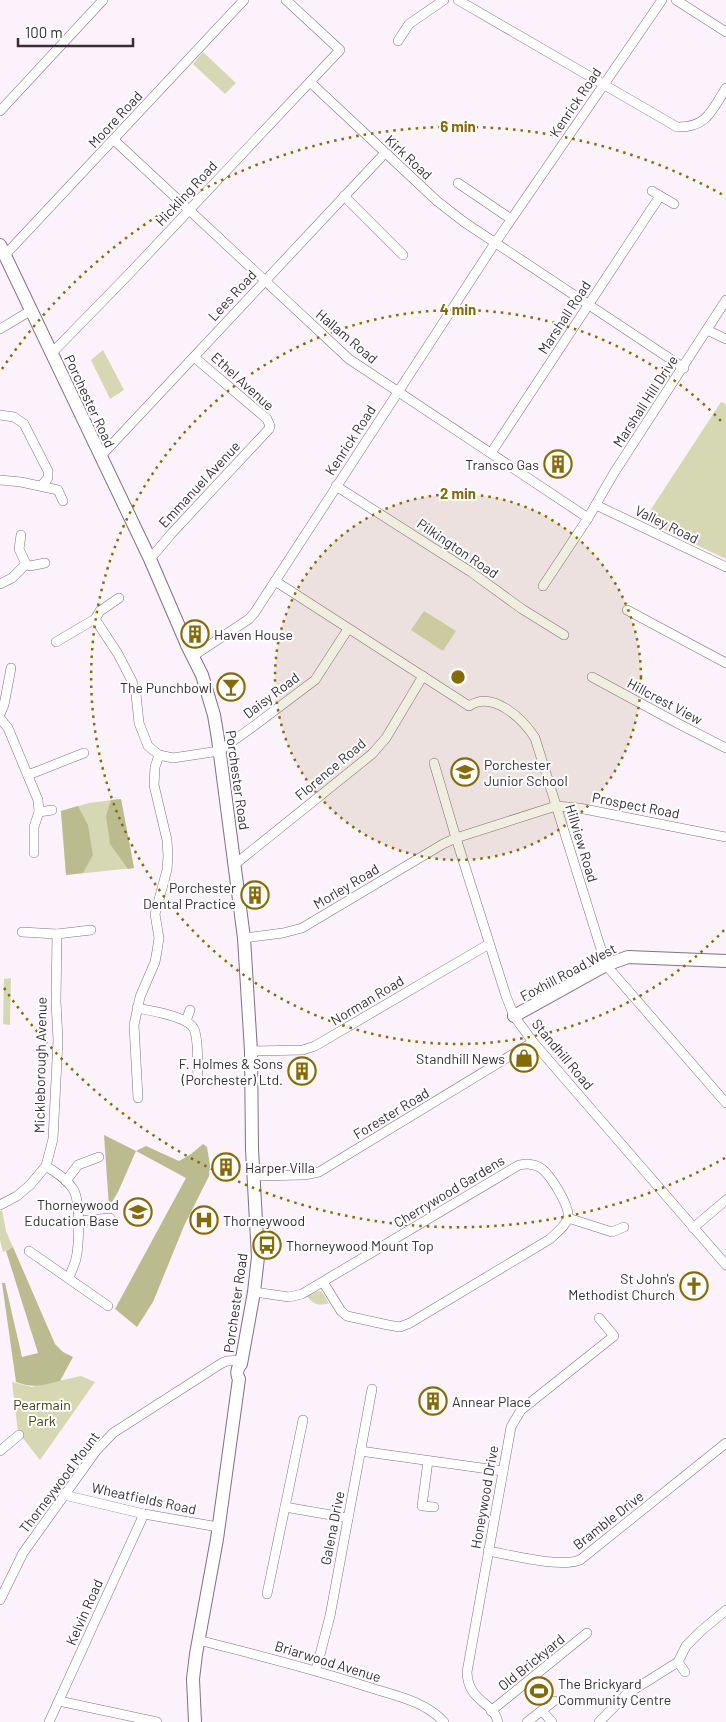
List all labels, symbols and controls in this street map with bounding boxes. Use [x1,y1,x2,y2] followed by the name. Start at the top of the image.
[18,15,132,47] scale bar
[25,23,63,41] text: 100 m
[546,64,604,140] street label: Kenrick Road
[84,87,146,151] street label: Moore Road
[440,117,476,135] text: 6 min
[382,131,436,183] street label: Kirk Road
[152,157,220,229] street label: Hickling Road
[204,266,260,324] street label: Lees Road
[534,277,594,357] street label: Marshall Road
[440,300,476,318] text: 4 min
[313,305,381,367] street label: Hallam Road
[208,348,278,414] street label: Ethel Avenue
[61,352,119,450] street label: Porchester Road
[609,352,681,450] street label: Marshall Hill Drive
[321,402,379,478] street label: Kenrick Road
[155,437,243,531] street label: Emmanuel Avenue
[543,449,573,479] building icon: Transco Gas
[465,456,539,473] place label: Transco Gas
[440,484,476,502] text: 2 min
[632,501,702,547] street label: Valley Road
[414,515,502,581] street label: Pilkington Road
[180,619,210,649] building icon: Haven House
[214,626,293,643] place label: Haven House
[240,668,302,722] street label: Daisy Road
[449,668,467,686] centre of rings
[216,672,246,702] bar icon: The Punchbowl
[625,674,705,728] street label: Hillcrest View
[120,679,212,696] place label: The Punchbowl
[223,729,253,831] street label: Porchester Road
[291,734,369,804] street label: Florence Road
[484,756,568,789] place label: Porchester Junior School
[450,757,480,787] school or university icon: Porchester Junior School
[591,788,681,822] street label: Prospect Road
[562,802,602,884] street label: Hillview Road
[310,860,382,912] street label: Morley Road
[143,879,236,912] place label: Porchester Dental Practice
[240,880,270,910] building icon: Porchester Dental Practice
[517,940,619,1004] street label: Foxhill Road West
[327,972,407,1028] street label: Norman Road
[30,997,50,1133] street label: Mickleborough Avenue
[529,1015,597,1093] street label: Standhill Road
[509,1043,539,1073] shop icon: Standhill News
[416,1050,505,1067] place label: Standhill News
[179,1055,283,1088] place label: F. Holmes & Sons (Porchester) Ltd.
[287,1056,317,1086] building icon: F. Holmes & Sons (Porchester) Ltd.
[350,1084,432,1142] street label: Forester Road
[391,1151,508,1231] street label: Cherrywood Gardens
[211,1152,241,1182] building icon: Harper Villa
[245,1159,315,1176] place label: Harper Villa
[24,1196,119,1229] place label: Thorneywood Education Base
[123,1197,153,1227] school or university icon: Thorneywood Education Base
[189,1205,219,1235] hospital icon: Thorneywood
[223,1212,305,1229] place label: Thorneywood
[252,1230,282,1260] bus stop icon: Thorneywood Mount Top
[286,1237,434,1254] place label: Thorneywood Mount Top
[220,1252,250,1354] street label: Porchester Road
[568,1270,675,1303] place label: St John's Methodist Church
[679,1271,709,1301] church icon: St John's Methodist Church
[418,1386,448,1416] building icon: Annear Place
[452,1393,531,1410] place label: Annear Place
[13,1396,71,1429] park label: Pearmain Park
[15,1428,103,1536] street label: Thorneywood Mount
[467,1444,501,1550] street label: Honeywood Drive
[90,1479,198,1517] street label: Wheatfields Road
[569,1487,647,1553] street label: Bramble Drive
[316,1490,348,1566] street label: Galena Drive
[62,1576,106,1648] street label: Kelvin Road
[494,1630,568,1694] street label: Old Brickyard
[273,1637,383,1685] street label: Briarwood Avenue
[558,1675,671,1708] place label: The Brickyard Community Centre
[524,1676,554,1706] sports icon: The Brickyard Community Centre

